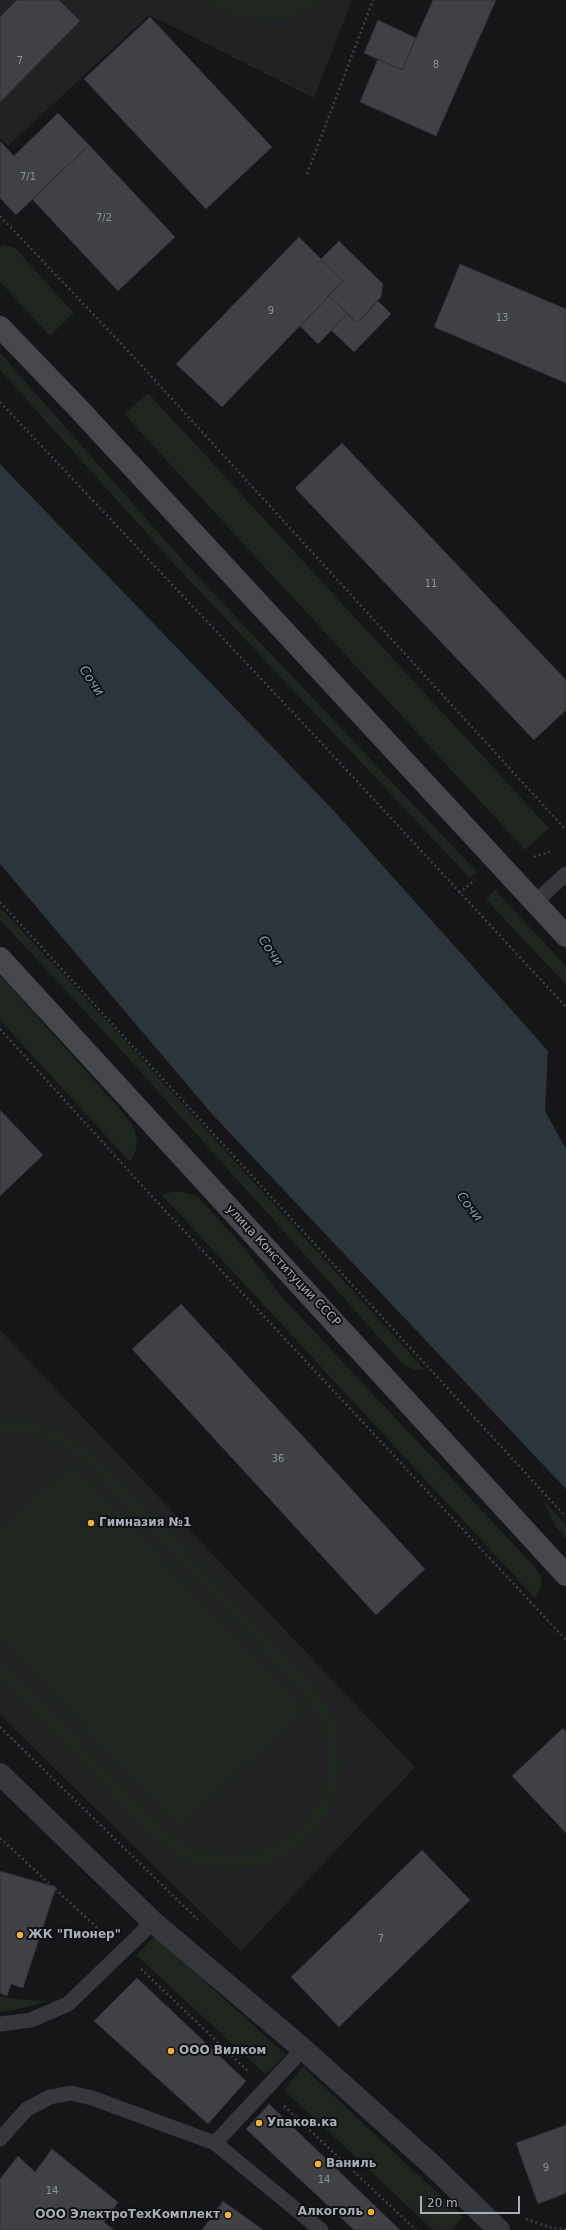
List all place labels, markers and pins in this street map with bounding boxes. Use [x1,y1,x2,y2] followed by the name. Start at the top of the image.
[99,1516,191,1530] place label: Гимназия №1
[86,1518,96,1528] marker: Гимназия №1
[28,1928,121,1942] place label: ЖК "Пионер"
[15,1930,25,1940] marker: ЖК "Пионер"
[179,2044,266,2058] place label: ООО Вилком
[166,2046,176,2056] marker: ООО Вилком
[267,2116,337,2130] place label: Упаков.ка
[254,2118,264,2128] marker: Упаков.ка
[326,2157,376,2171] place label: Ваниль
[313,2159,323,2169] marker: Ваниль
[298,2205,363,2219] place label: Алкоголь
[366,2207,376,2217] marker: Алкоголь
[35,2208,220,2222] place label: ООО ЭлектроТехКомплект
[223,2210,233,2220] marker: ООО ЭлектроТехКомплект

